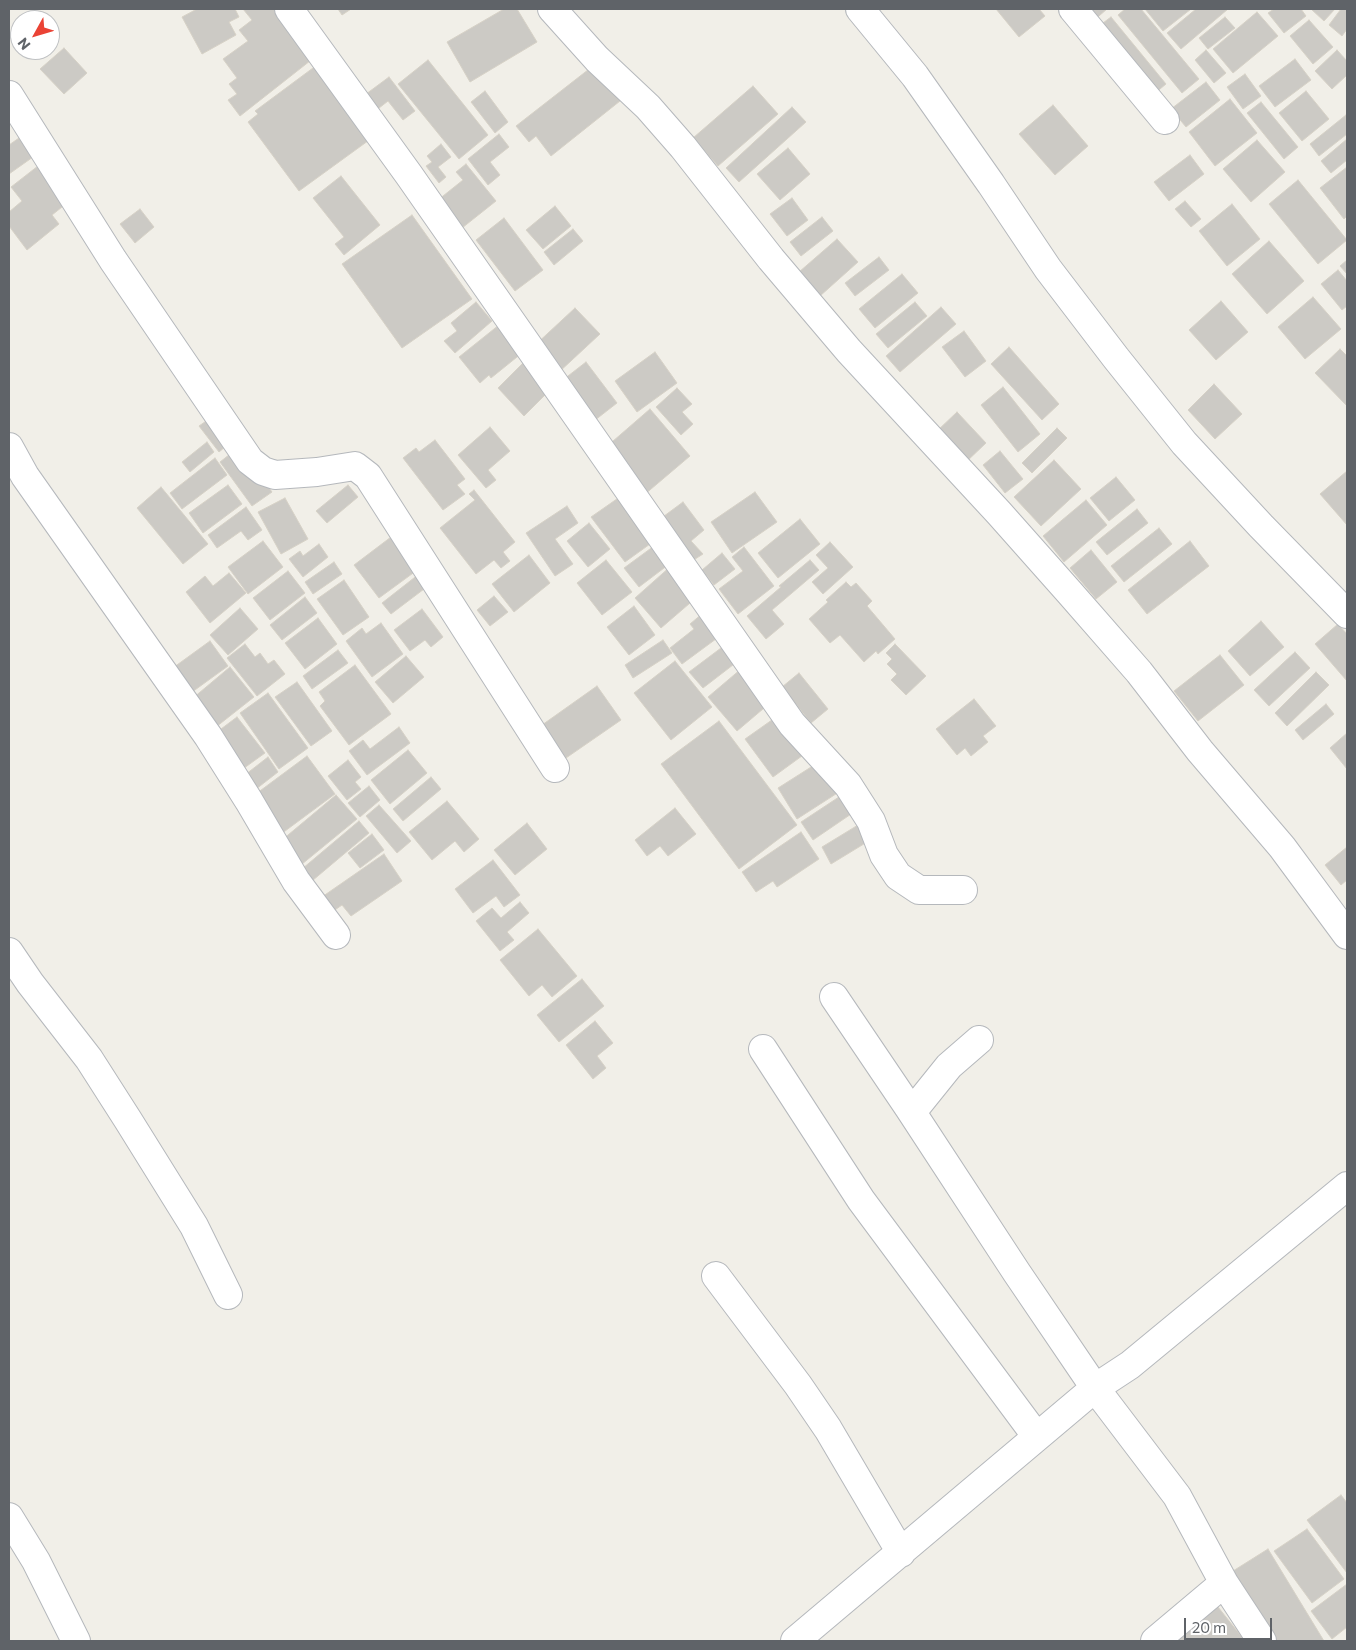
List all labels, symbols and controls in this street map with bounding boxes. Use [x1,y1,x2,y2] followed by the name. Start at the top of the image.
[10,10,60,60] north arrow
[14,35,34,54] text: N
[1186,1608,1274,1640] scale bar
[1192,1618,1226,1636] text: 20 m

